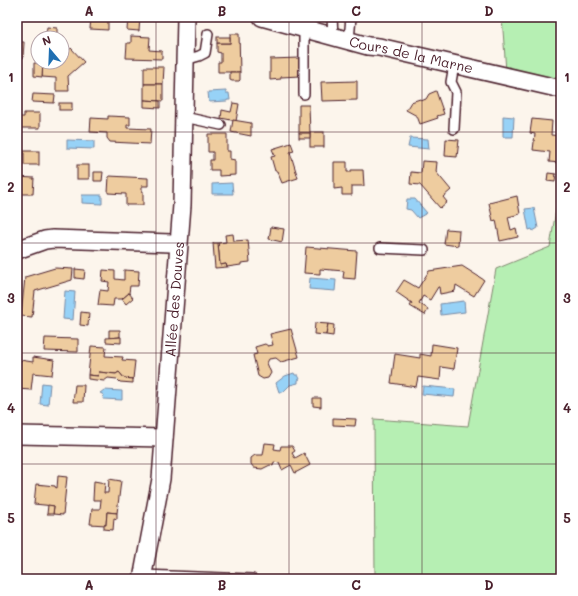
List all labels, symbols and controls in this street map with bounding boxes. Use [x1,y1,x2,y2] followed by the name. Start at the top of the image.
[84,2,94,19] text: A
[218,2,227,19] text: B
[351,2,361,19] text: C
[484,2,494,19] text: D
[30,30,70,70] north arrow
[347,31,475,77] street label: Cours de la Marne
[40,32,53,49] text: N
[8,68,14,85] text: 1
[564,68,570,85] text: 1
[7,178,15,195] text: 2
[563,178,571,195] text: 2
[160,241,188,358] street label: Allée des Douves
[7,289,15,306] text: 3
[563,289,571,306] text: 3
[7,399,15,416] text: 4
[563,399,571,416] text: 4
[7,509,15,526] text: 5
[563,509,571,526] text: 5
[84,576,94,593] text: A
[218,576,227,593] text: B
[351,576,361,593] text: C
[484,576,494,593] text: D

